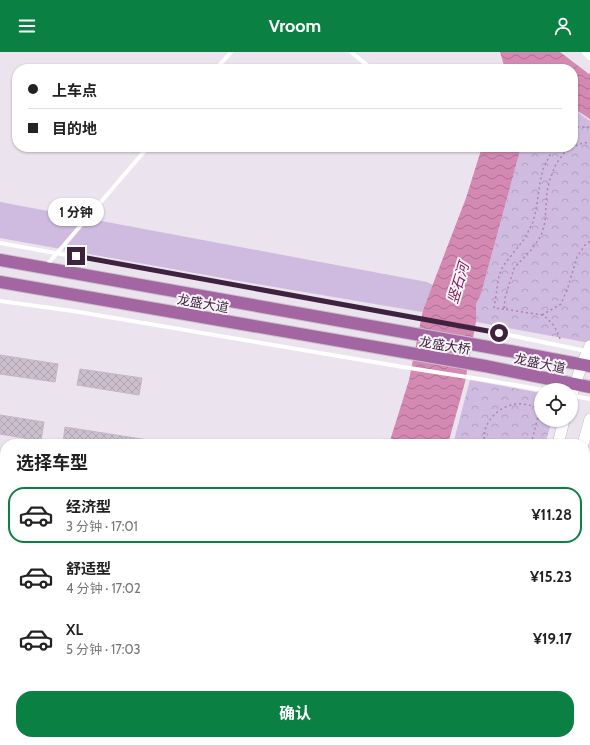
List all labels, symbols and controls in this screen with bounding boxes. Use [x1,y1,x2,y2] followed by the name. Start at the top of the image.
[16,15,38,37] icon: menu
[269,15,321,37] text: Vroom
[552,15,574,37] icon: person
[52,82,97,100] text: 上车点
[52,120,97,138] text: 目的地
[48,198,104,226] callout: 1 分钟
[59,204,93,220] text: 1 分钟
[67,247,85,265] route end
[443,257,474,306] water label: 竖石河
[176,291,230,315] street label: 龙盛大道
[490,324,508,342] route start
[418,333,472,357] street label: 龙盛大桥
[513,350,567,376] street label: 龙盛大道
[534,383,578,427] map controls
[534,383,578,427] button: locate
[16,452,88,474] text: 选择车型
[18,497,54,533] icon: car
[66,498,111,516] text: 经济型
[532,506,572,524] text: ¥11.28
[66,518,138,534] text: 3 分钟 · 17:01
[18,559,54,595] icon: car
[66,560,111,578] text: 舒适型
[530,568,572,586] text: ¥15.23
[66,580,141,596] text: 4 分钟 · 17:02
[18,621,54,657] icon: car
[66,621,83,639] text: XL
[533,630,572,648] text: ¥19.17
[66,641,141,657] text: 5 分钟 · 17:03
[16,691,574,737] button: 确认

